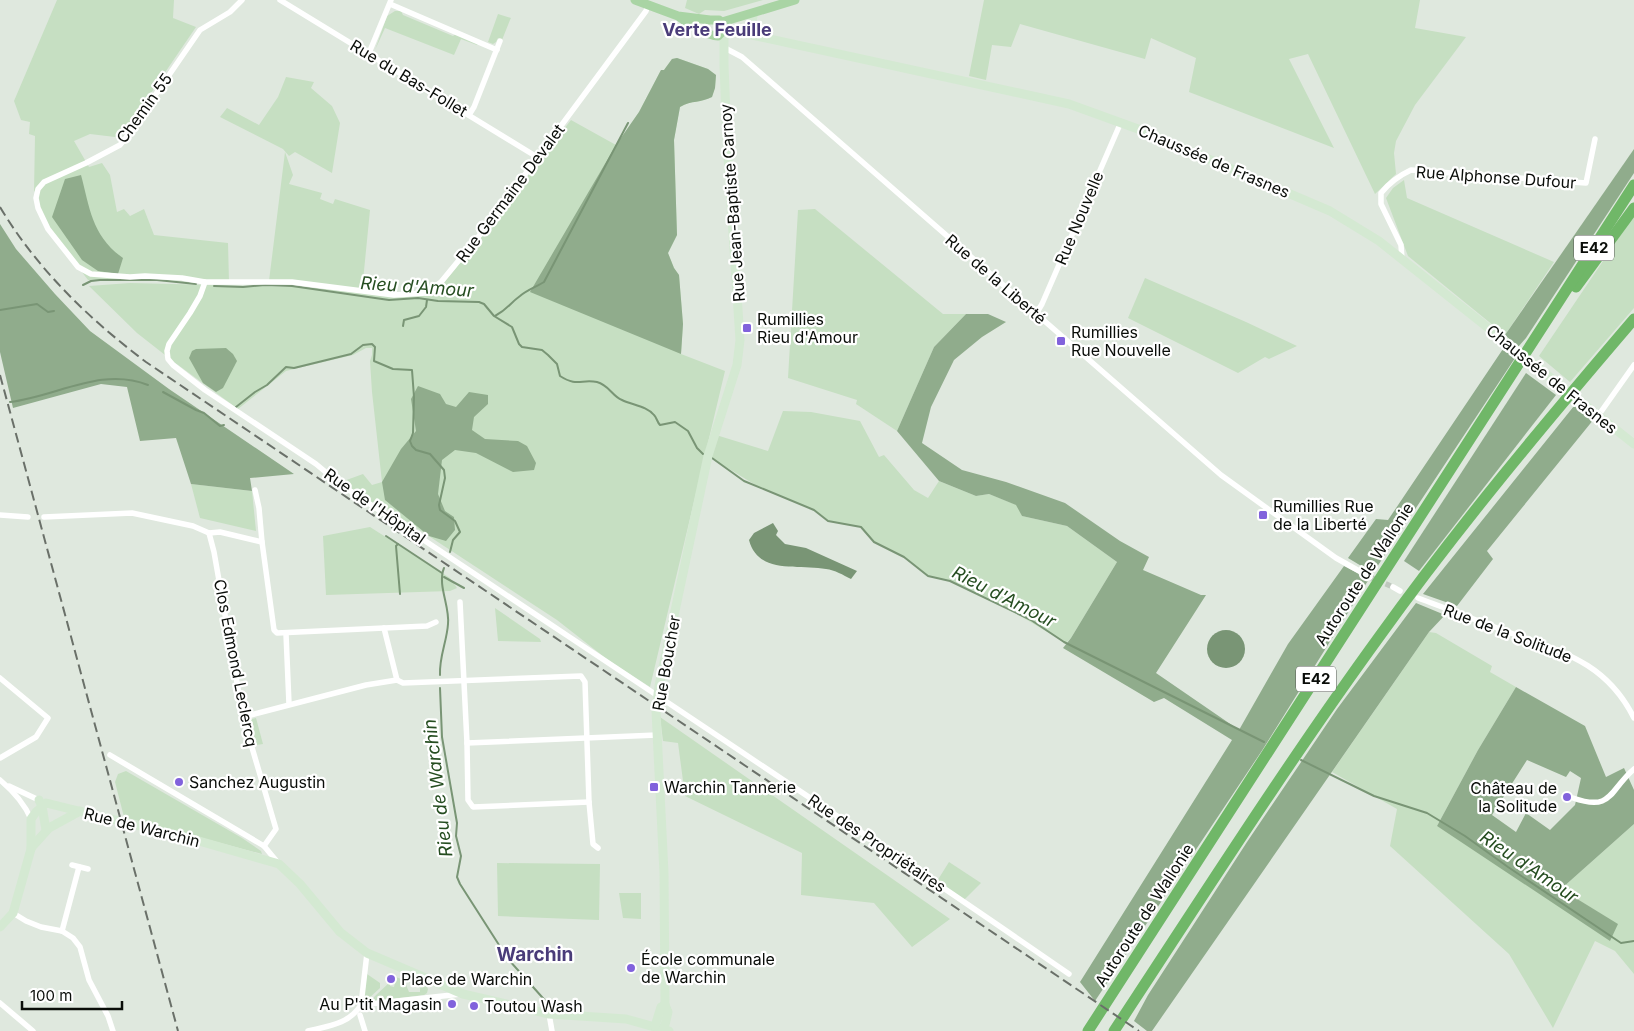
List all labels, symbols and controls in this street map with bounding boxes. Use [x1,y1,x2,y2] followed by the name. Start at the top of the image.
[662,19,772,40] district label: Verte Feuille
[347,35,471,121] street label: Rue du Bas-Follet
[112,69,176,147] street label: Chemin 55
[715,103,749,303] street label: Rue Jean-Baptiste Carnoy
[451,120,569,266] street label: Rue Germaine Devalet
[1135,120,1293,202] street label: Chaussée de Frasnes
[1415,161,1577,193] street label: Rue Alphonse Dufour
[1050,168,1108,268] street label: Rue Nouvelle
[941,230,1051,328] street label: Rue de la Liberté
[1574,236,1614,260] road number: E42
[360,272,476,301] water label: Rieu d'Amour
[757,309,858,347] place label: Rumillies Rieu d'Amour
[1482,320,1622,438] street label: Chaussée de Frasnes
[741,322,753,334] marker: Rumillies Rieu d'Amour
[1071,322,1171,360] place label: Rumillies Rue Nouvelle
[1055,335,1067,347] marker: Rumillies Rue Nouvelle
[320,464,430,548] street label: Rue de l'Hôpital
[1273,496,1374,534] place label: Rumillies Rue de la Liberté
[1310,499,1418,649] street label: Autoroute de Wallonie
[1257,509,1269,521] marker: Rumillies Rue de la Liberté
[949,561,1061,632] water label: Rieu d'Amour
[210,578,262,748] street label: Clos Edmond Leclercq
[1441,599,1575,667] street label: Rue de la Solitude
[648,613,684,713] street label: Rue Boucher
[1296,666,1336,692] road number: E42
[419,718,456,858] water label: Rieu de Warchin
[189,772,326,792] place label: Sanchez Augustin
[173,776,185,788] marker: Sanchez Augustin
[664,777,796,797] place label: Warchin Tannerie
[1470,778,1557,816] place label: Château de la Solitude
[648,781,660,793] marker: Warchin Tannerie
[804,789,950,897] street label: Rue des Propriétaires
[1561,791,1573,803] marker: Château de la Solitude
[82,803,202,851] street label: Rue de Warchin
[1476,826,1583,908] water label: Rieu d'Amour
[1090,840,1198,990] street label: Autoroute de Wallonie
[497,943,573,966] district label: Warchin
[641,949,775,987] place label: École communale de Warchin
[625,962,637,974] marker: École communale de Warchin
[401,969,532,989] place label: Place de Warchin
[385,973,397,985] marker: Place de Warchin
[22,978,122,1010] scale bar
[30,986,72,1005] text: 100 m
[319,994,442,1014] place label: Au P'tit Magasin
[484,996,583,1016] place label: Toutou Wash
[446,998,458,1010] marker: Au P'tit Magasin
[468,1000,480,1012] marker: Toutou Wash

